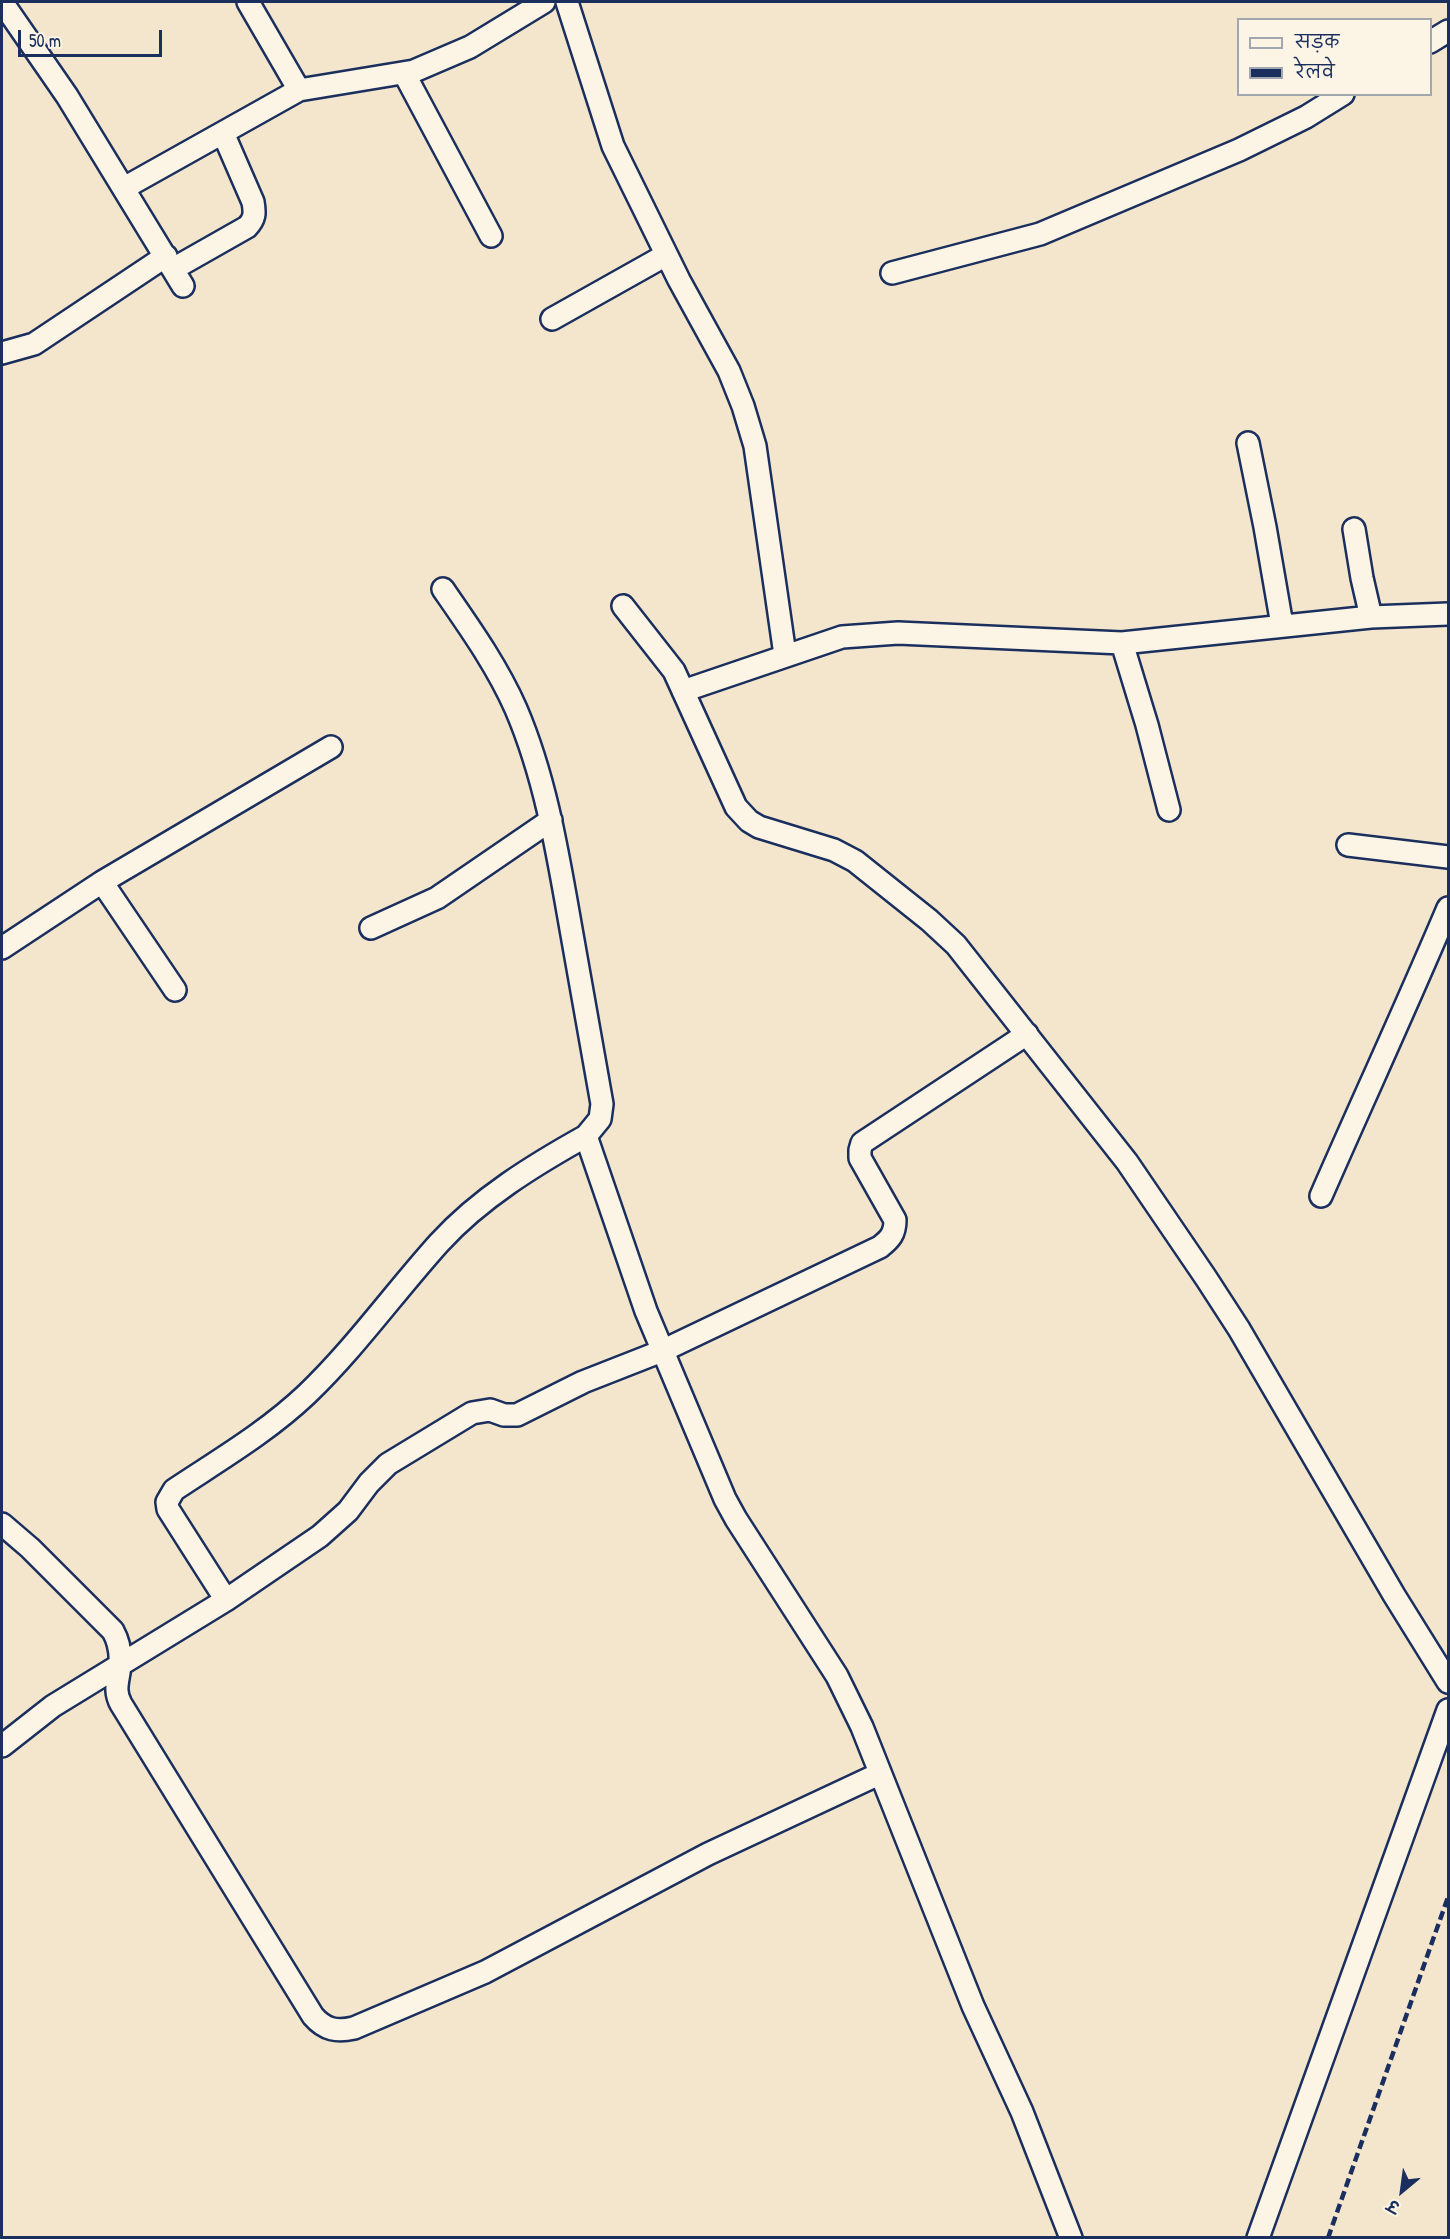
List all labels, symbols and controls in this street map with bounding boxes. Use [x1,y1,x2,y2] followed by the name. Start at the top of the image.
[21,18,165,56] scale bar
[1237,18,1432,96] legend
[29,28,61,53] text: 50 m
[1295,29,1339,54] text: सड़क
[1295,59,1335,84] text: रेलवे
[1372,2161,1432,2221] north arrow
[1383,2195,1403,2219] text: उ

